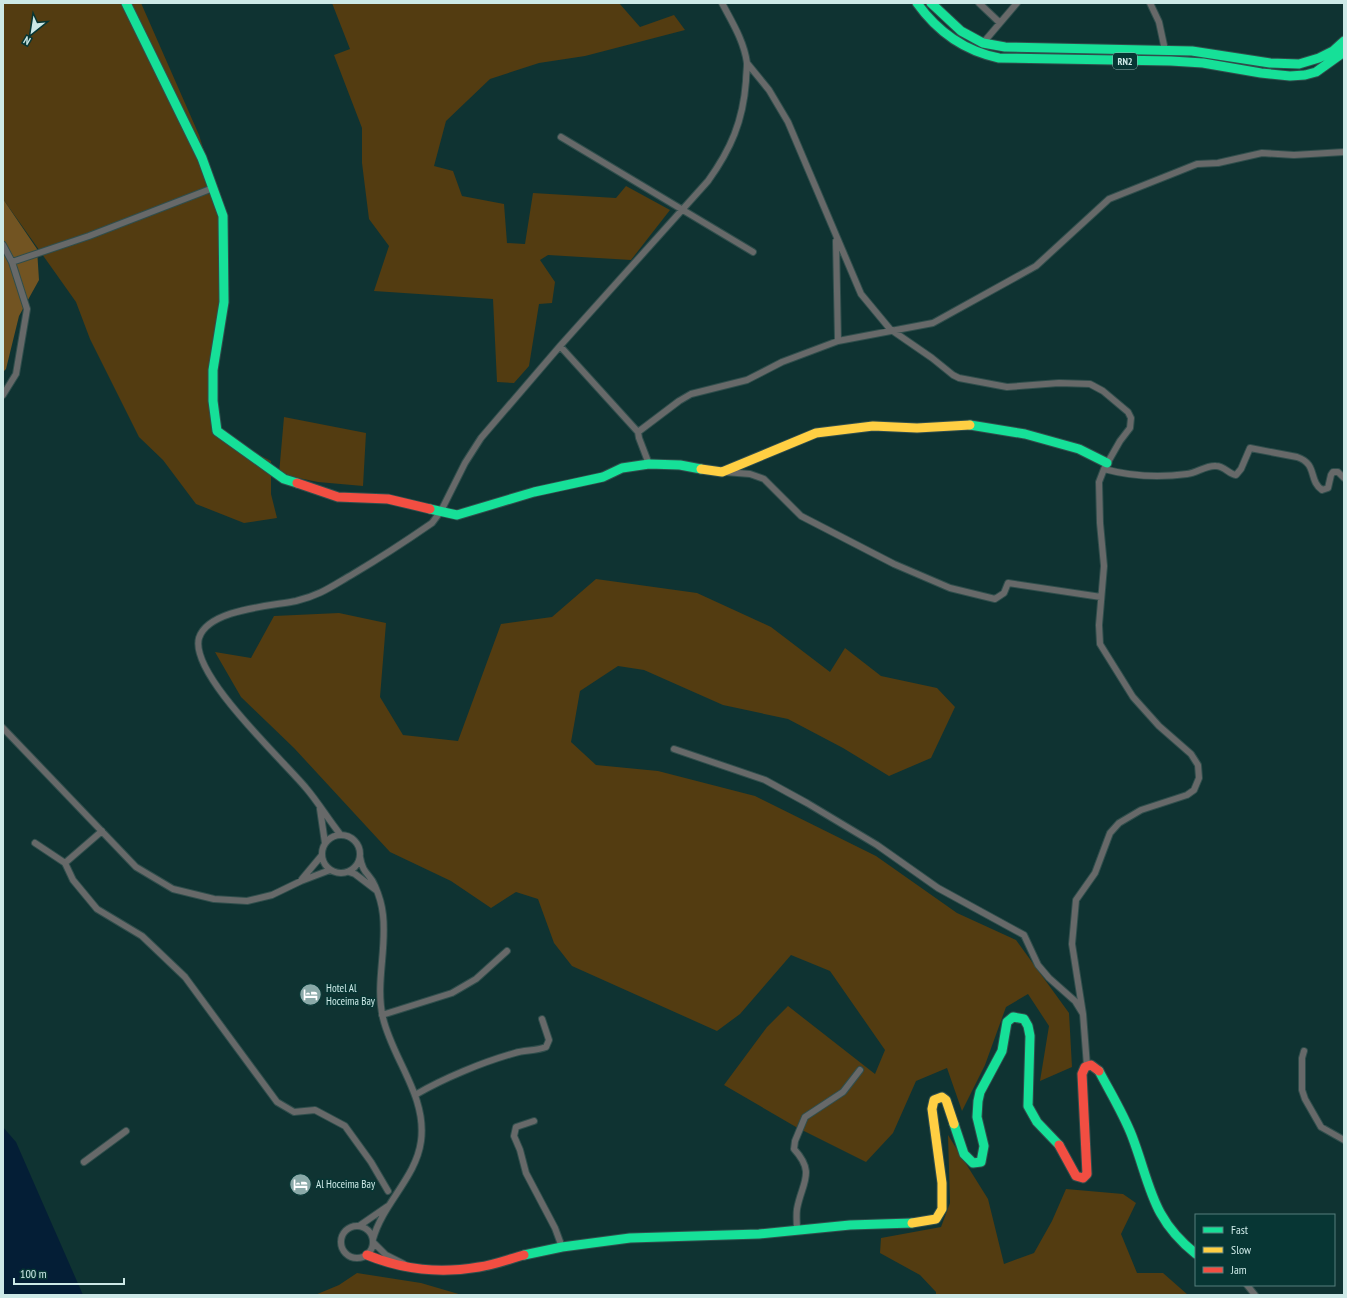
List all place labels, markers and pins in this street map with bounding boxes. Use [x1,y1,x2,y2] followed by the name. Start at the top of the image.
[297,981,323,1007] hotel icon: Hotel Al Hoceima Bay
[326,981,376,1008] place label: Hotel Al Hoceima Bay
[287,1171,313,1197] hotel icon: Al Hoceima Bay
[316,1177,376,1191] place label: Al Hoceima Bay

